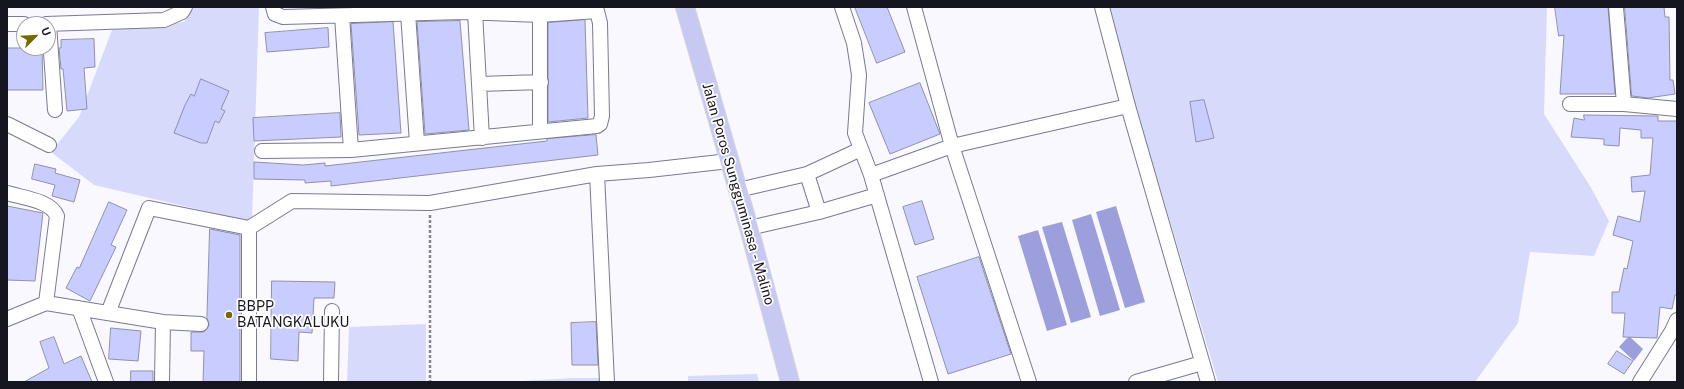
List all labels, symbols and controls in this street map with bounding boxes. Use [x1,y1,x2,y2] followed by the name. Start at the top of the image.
[16,16,56,56] north arrow
[39,25,53,38] text: U
[698,81,778,307] street label: Jalan Poros Sungguminasa - Malino
[237,299,349,332] place label: BBPP BATANGKALUKU
[224,310,234,320] marker: BBPP BATANGKALUKU

